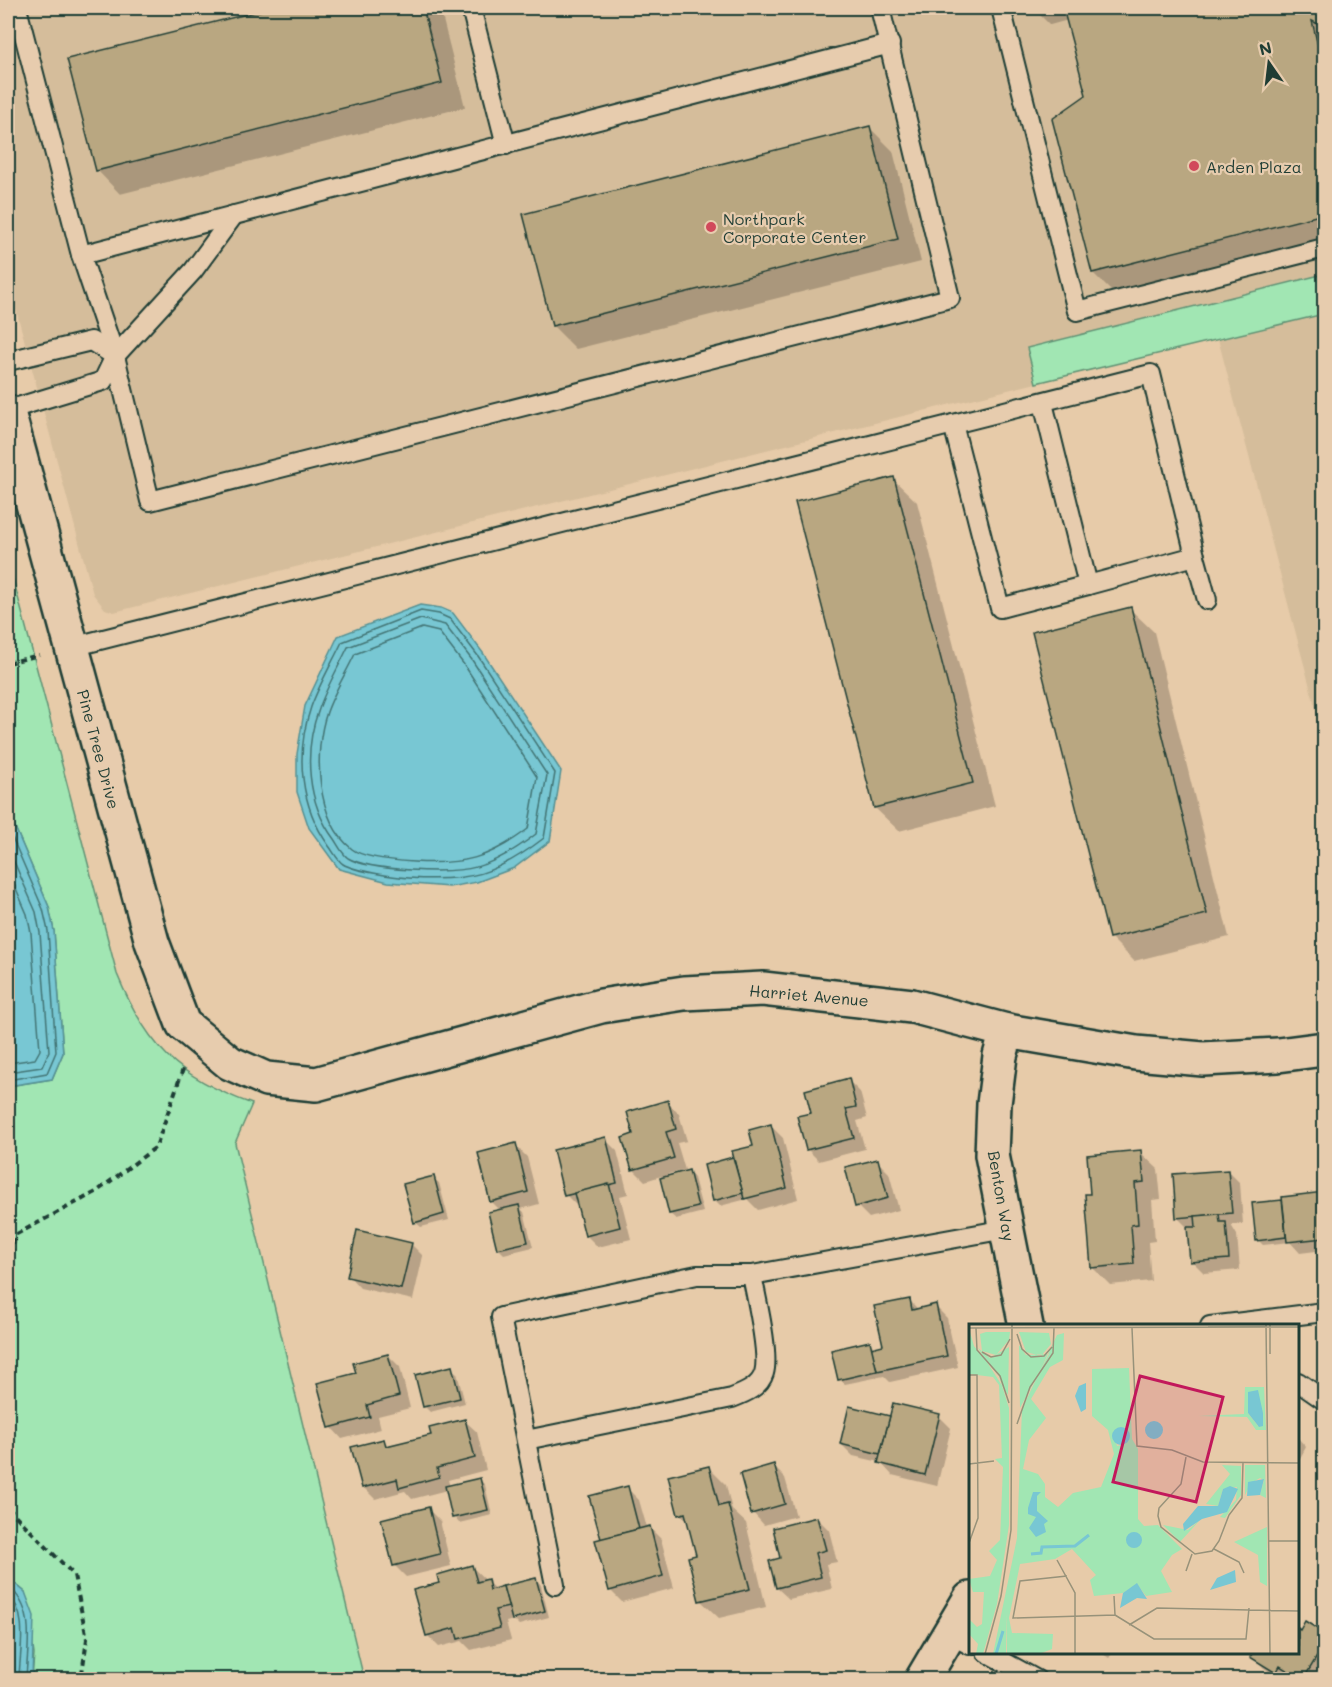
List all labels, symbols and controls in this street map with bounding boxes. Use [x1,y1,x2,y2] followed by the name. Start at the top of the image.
[1239,33,1299,93] north arrow
[1257,36,1274,60] text: N
[1206,156,1302,177] place label: Arden Plaza
[1187,159,1201,173] marker: Arden Plaza
[723,208,867,247] place label: Northpark Corporate Center
[704,220,718,234] marker: Northpark Corporate Center
[73,687,125,811] street label: Pine Tree Drive
[748,979,870,1011] street label: Harriet Avenue
[984,1149,1020,1243] street label: Benton Way
[969,1324,1299,1654] inset map

